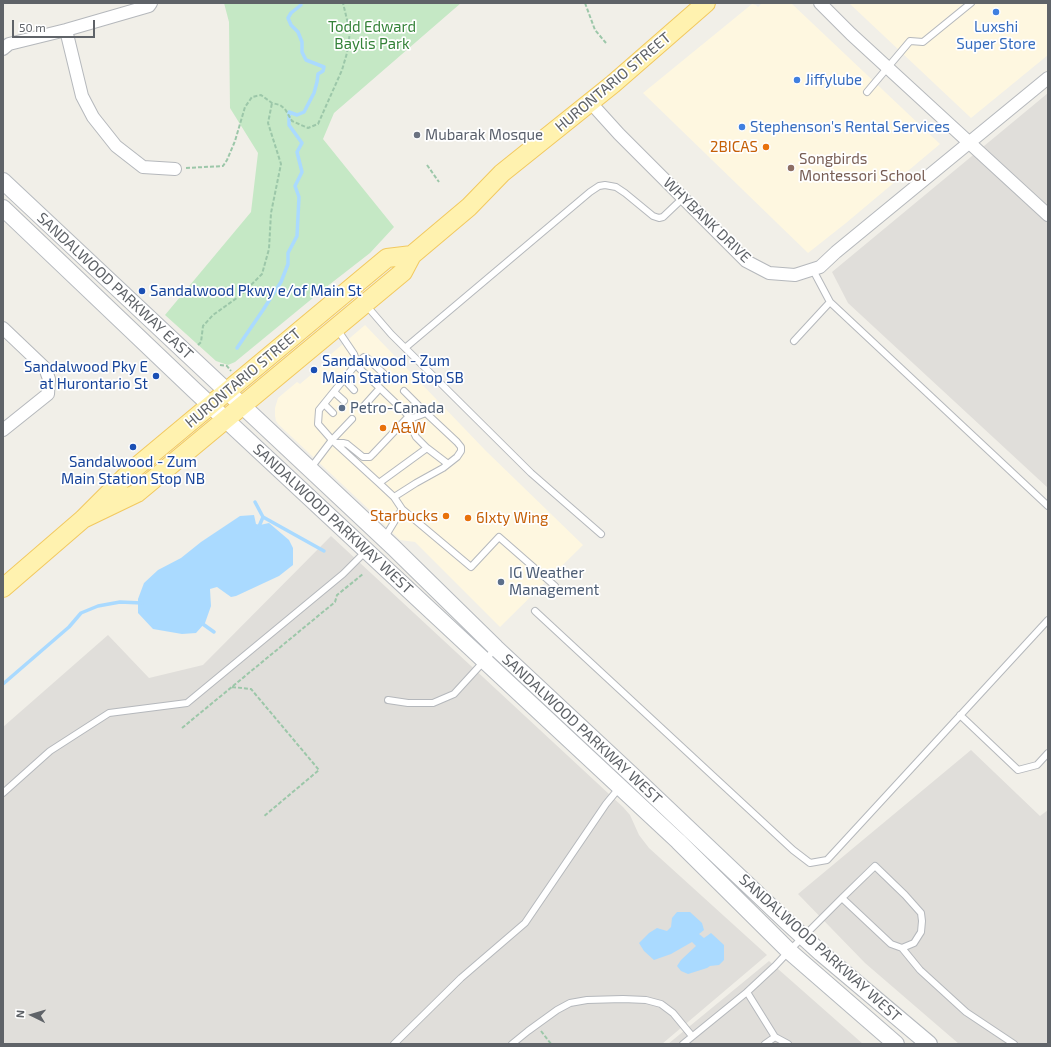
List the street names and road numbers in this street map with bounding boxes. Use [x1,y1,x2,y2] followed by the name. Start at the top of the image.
[551,28,675,136] street label: HURONTARIO STREET
[659,174,755,266] street label: WHYBANK DRIVE
[33,209,197,363] street label: SANDALWOOD PARKWAY EAST
[181,324,305,432] street label: HURONTARIO STREET
[249,440,417,598] street label: SANDALWOOD PARKWAY WEST
[498,650,666,808] street label: SANDALWOOD PARKWAY WEST
[735,870,905,1026] street label: SANDALWOOD PARKWAY WEST

